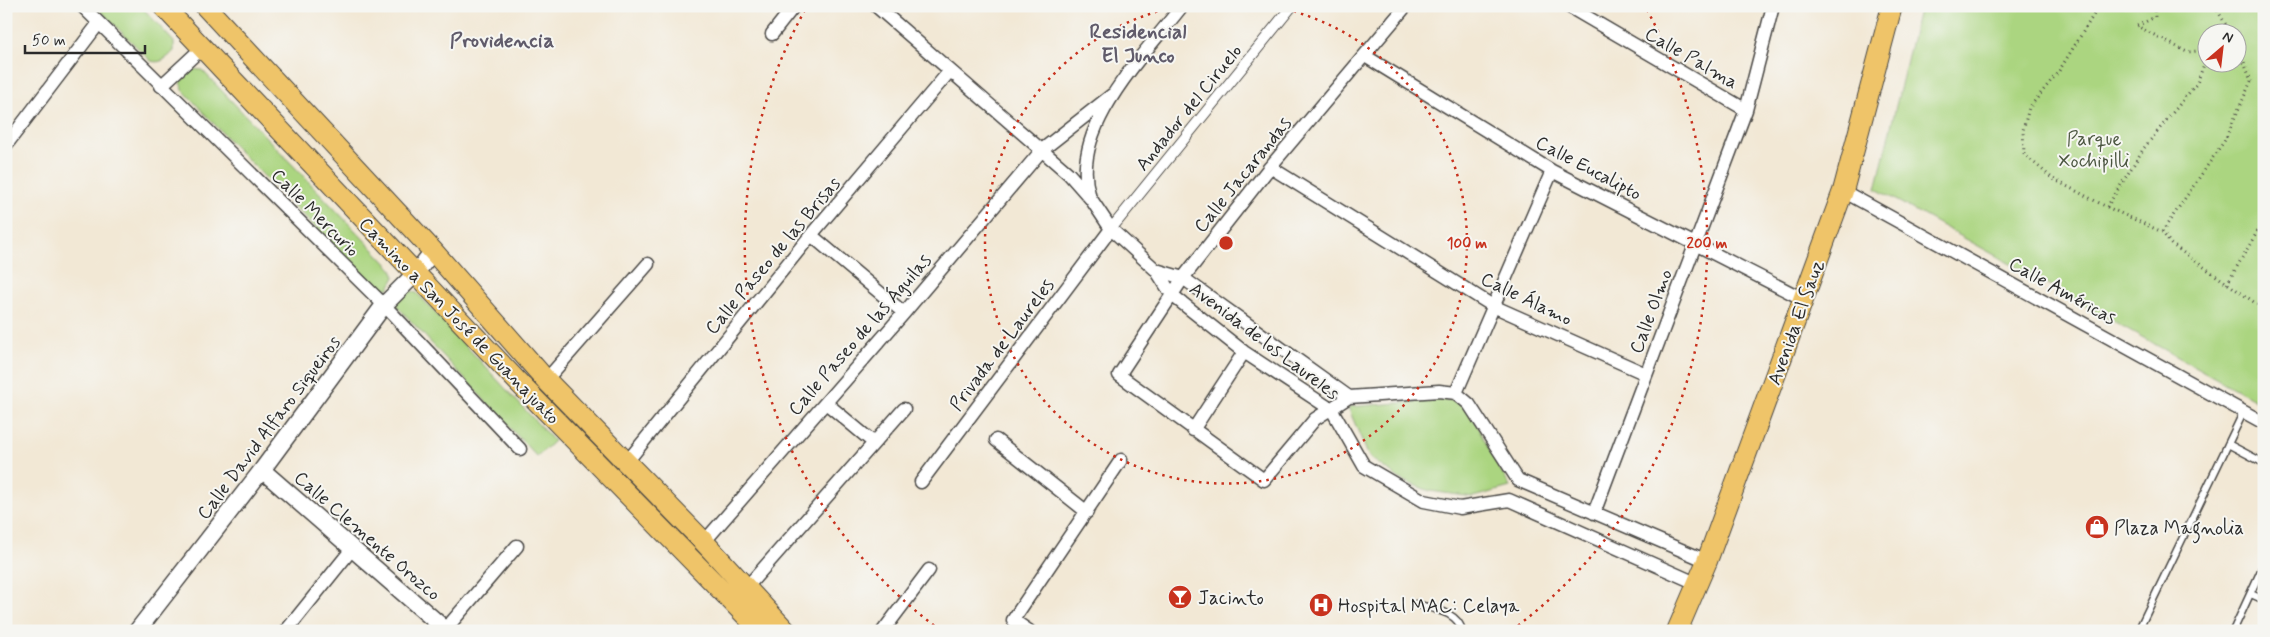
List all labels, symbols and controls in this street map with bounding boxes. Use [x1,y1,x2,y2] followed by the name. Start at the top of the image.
[1089,18,1187,70] district label: Residencial El Junco
[25,22,145,54] scale bar
[1640,22,1742,95] street label: Calle Palma
[2198,22,2248,72] north arrow
[450,27,555,55] district label: Providencia
[2219,27,2236,48] text: N
[32,31,66,51] text: 50 m
[1130,39,1248,177] street label: Andador del Ciruelo
[1189,112,1298,238] street label: Calle Jacarandas
[2059,127,2129,174] park label: Parque Xochipilli
[1531,130,1646,207] street label: Calle Eucalipto
[265,164,364,263] street label: Calle Mercurio
[700,171,847,340] street label: Calle Paseo de las Brisas
[353,212,565,430] street label: Camino a San José de Guanajuato
[1217,234,1235,252] centre of rings
[1447,234,1487,254] text: 100 m
[1687,234,1728,254] text: 200 m
[782,248,938,422] street label: Calle Paseo de las Águilas
[2004,251,2120,331] street label: Calle Américas
[1762,256,1831,389] street label: Avenida El Sauz
[1476,266,1577,332] street label: Calle Álamo
[1624,266,1679,357] street label: Calle Olmo
[944,274,1060,416] street label: Privada de Laureles
[1184,277,1345,406] street label: Avenida de los Laureles
[192,330,347,525] street label: Calle David Alfaro Siqueiros
[288,466,446,607] street label: Calle Clemente Orozco
[2084,514,2110,540] shop icon: Plaza Magnolia
[2114,516,2244,544] place label: Plaza Magnolia
[1167,584,1193,610] bar icon: Jacinto
[1198,586,1264,611] place label: Jacinto
[1308,592,1334,618] hospital icon: Hospital MAC: Celaya
[1338,594,1520,619] place label: Hospital MAC: Celaya

